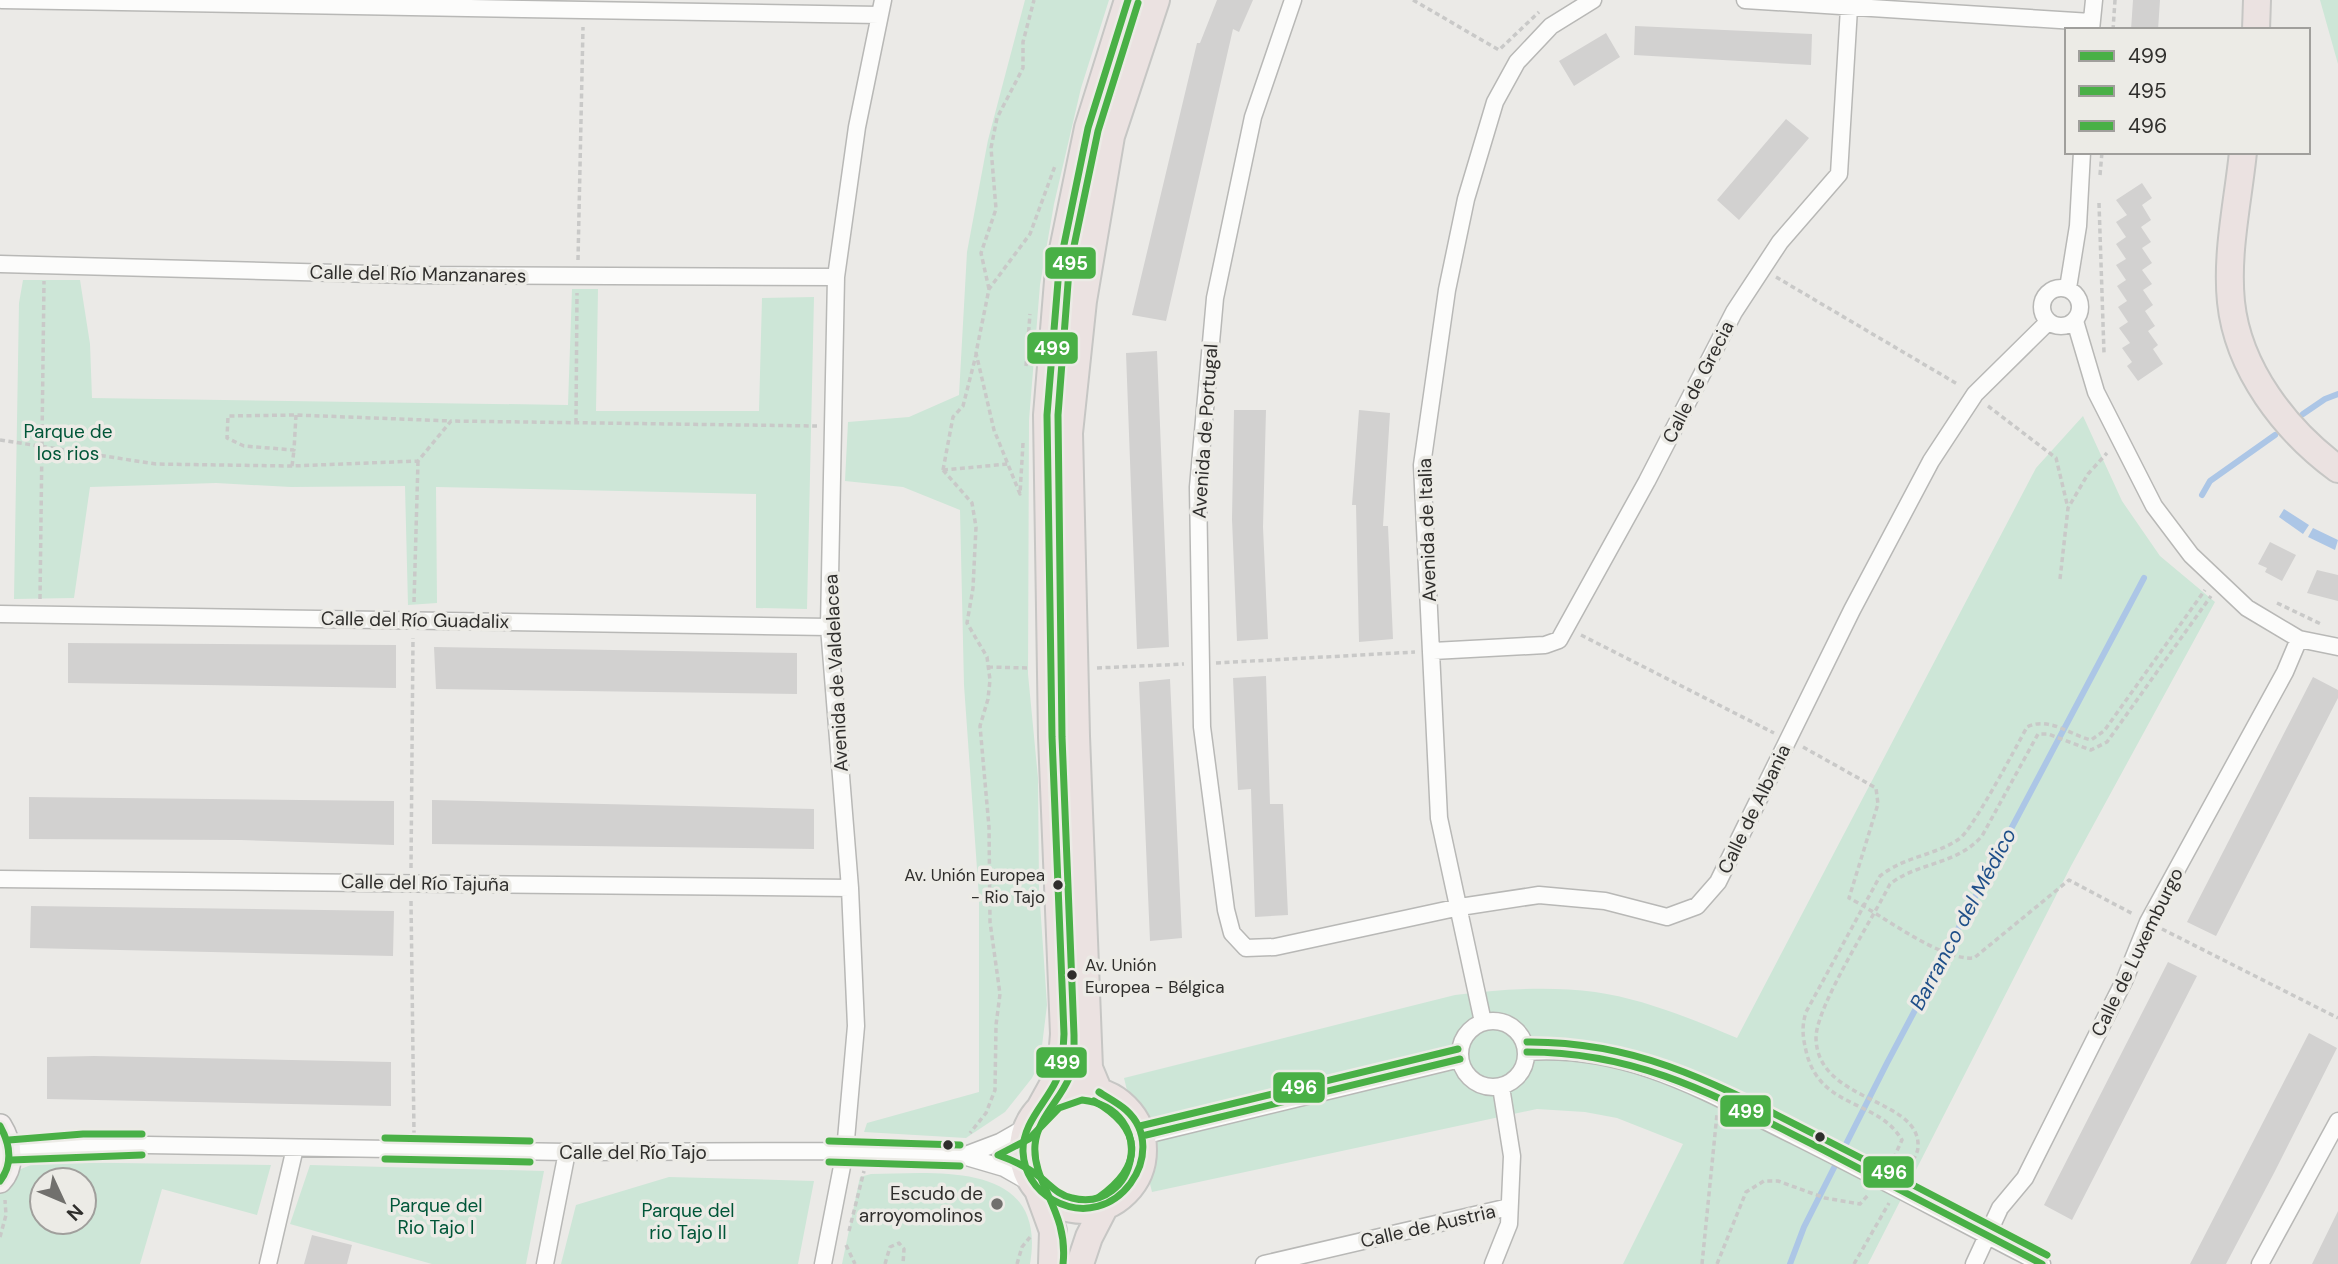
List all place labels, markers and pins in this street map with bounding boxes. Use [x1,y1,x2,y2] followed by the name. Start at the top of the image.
[904,864,1045,908] place label: Av. Unión Europea - Rio Tajo
[1051,878,1065,892] marker: Av. Unión Europea - Rio Tajo
[1085,954,1224,998] place label: Av. Unión Europea - Bélgica
[1065,968,1079,982] marker: Av. Unión Europea - Bélgica
[1813,1130,1827,1144] unlabelled marker
[941,1138,955,1152] unlabelled marker
[859,1181,983,1228] place label: Escudo de arroyomolinos
[989,1196,1005,1212] marker: Escudo de arroyomolinos

